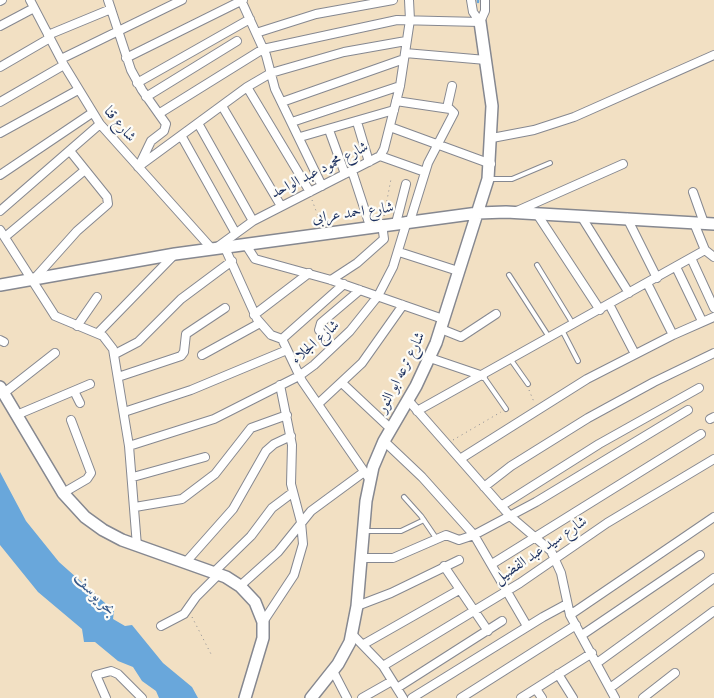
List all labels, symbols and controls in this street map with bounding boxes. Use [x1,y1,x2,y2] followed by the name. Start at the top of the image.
[99,104,139,146] street label: شارع قنا
[268,139,372,203] street label: شارع محمود عبد الواحد
[311,199,395,229] street label: شارع احمد عرابى
[288,317,344,369] street label: شارع الجلاء
[374,329,430,417] street label: شارع ترعه ابو النور
[491,513,591,589] street label: شارع سيد عبد الفضيل
[69,570,119,620] water label: بحر يوسف

